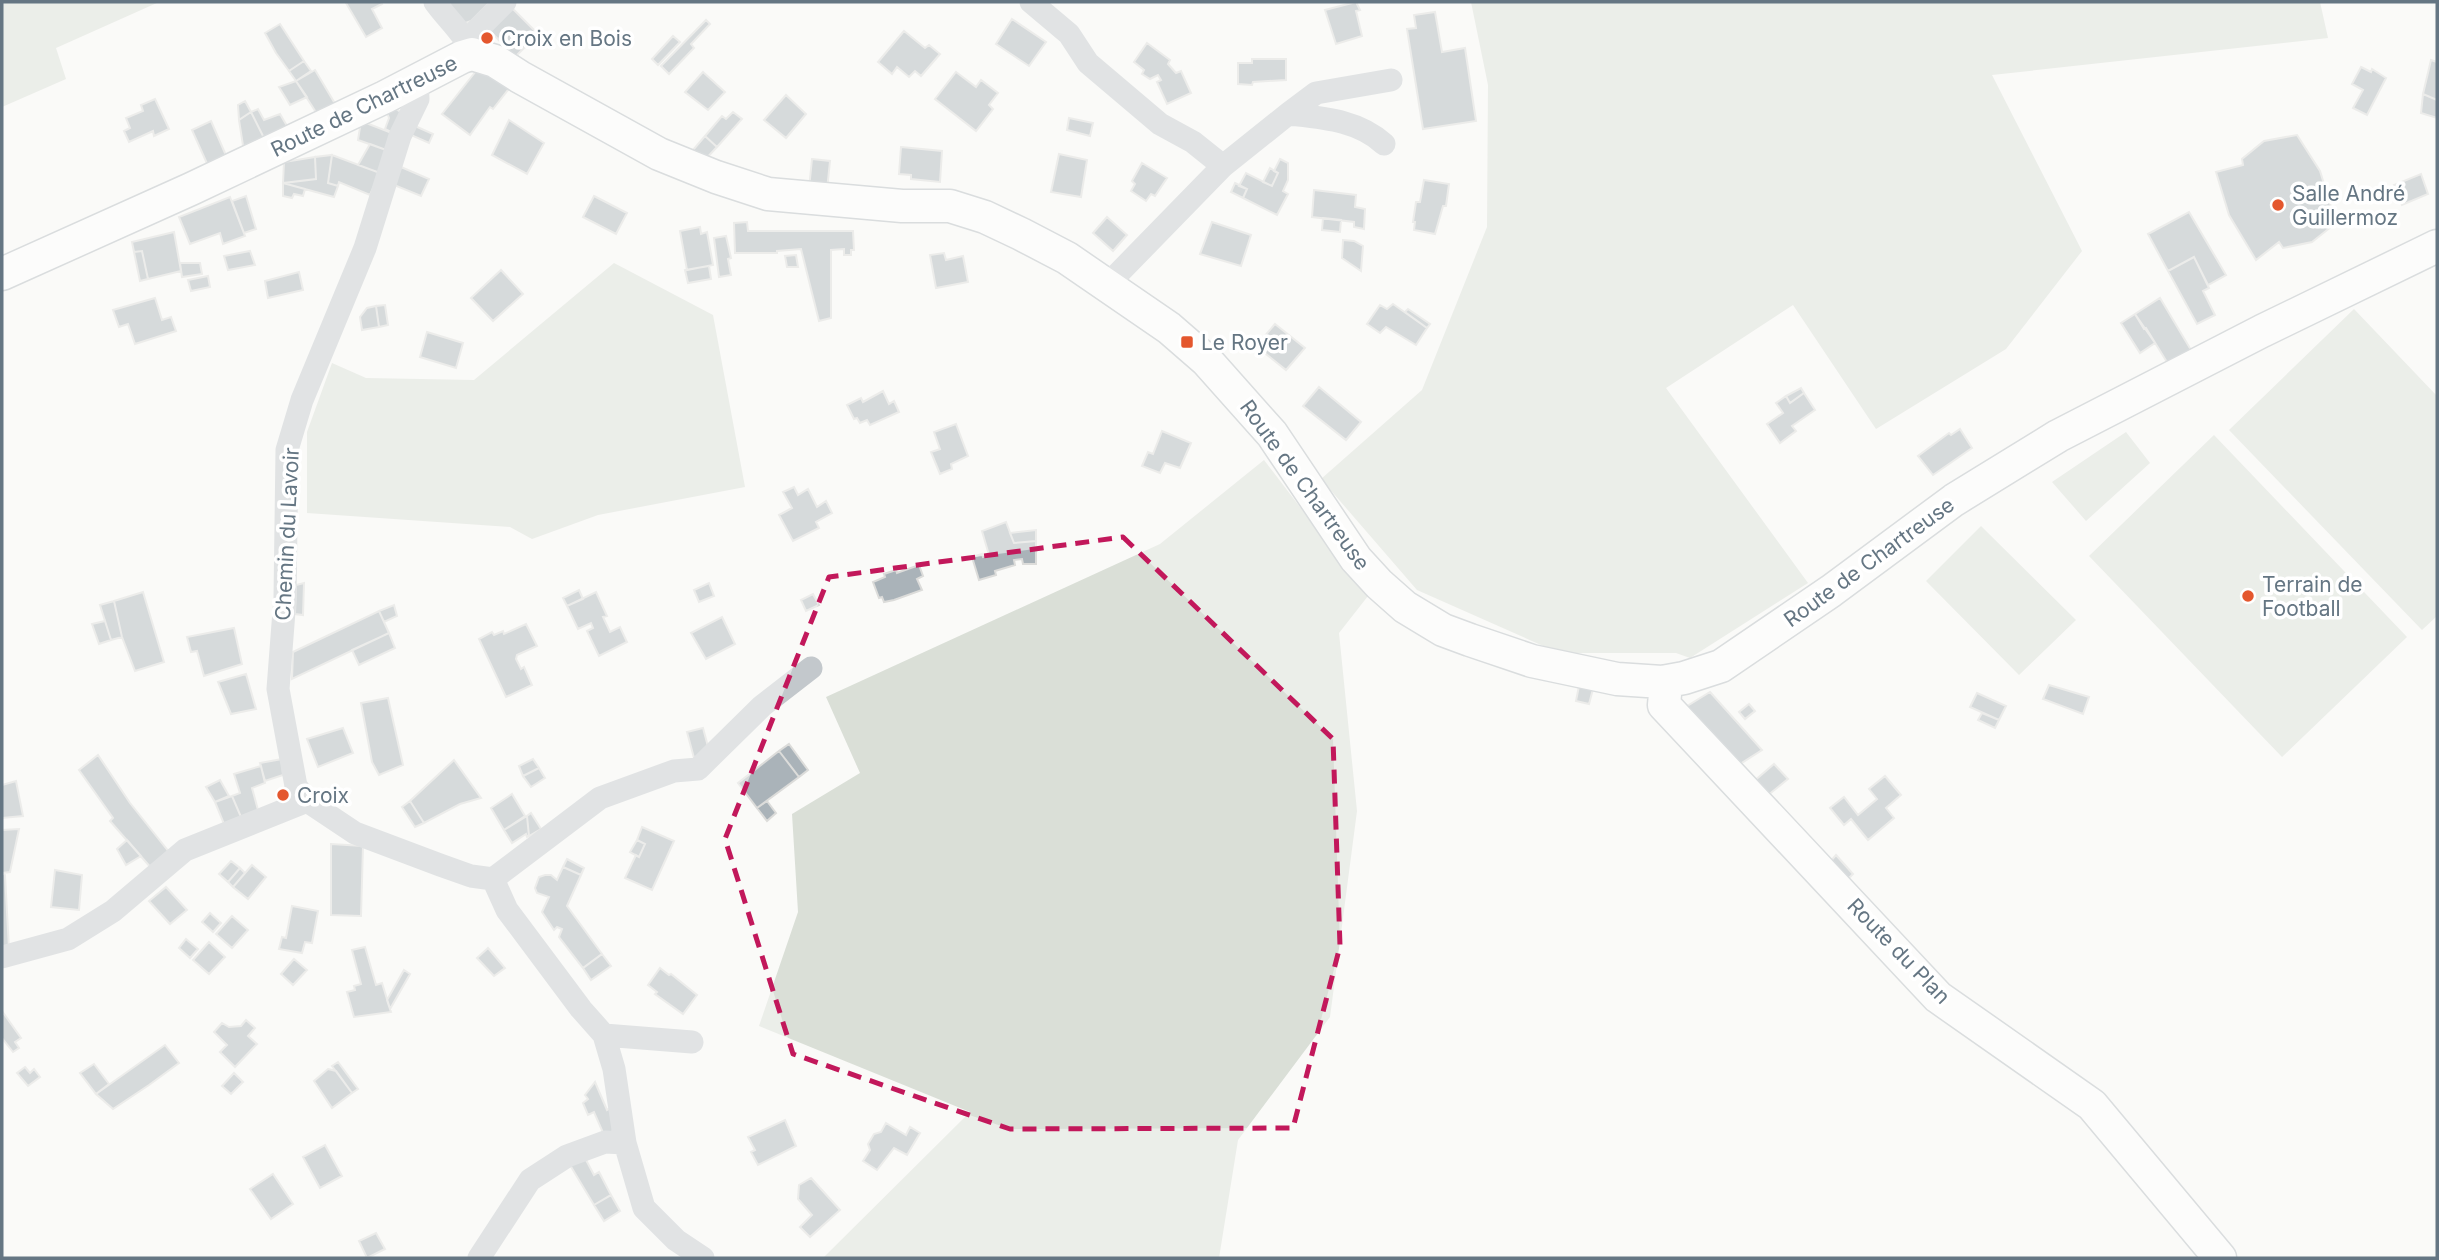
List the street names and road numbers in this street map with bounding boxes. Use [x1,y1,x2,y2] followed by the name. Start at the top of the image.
[267,50,461,162] street label: Route de Chartreuse
[1235,395,1375,575] street label: Route de Chartreuse
[270,447,304,621] street label: Chemin du Lavoir
[1779,492,1959,632] street label: Route de Chartreuse
[1842,893,1956,1009] street label: Route du Plan

